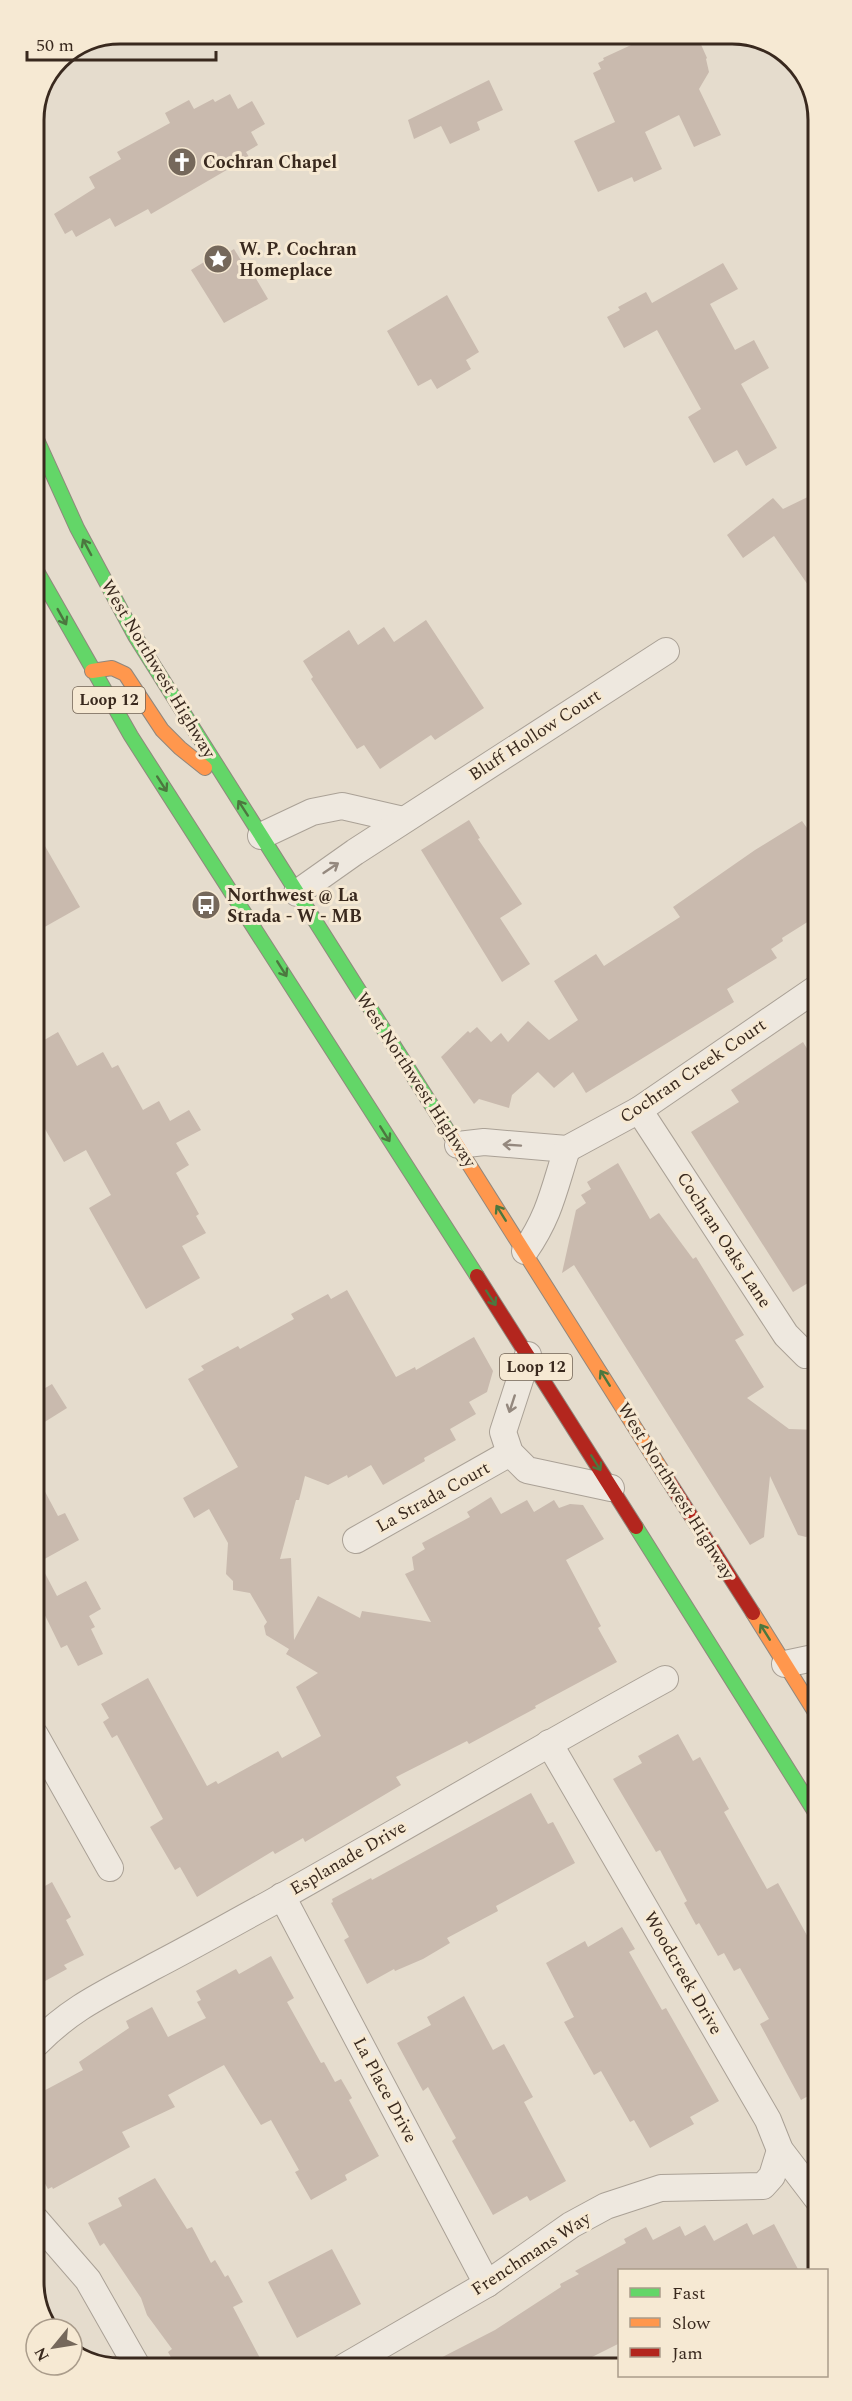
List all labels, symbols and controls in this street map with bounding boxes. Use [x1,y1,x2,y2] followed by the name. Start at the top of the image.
[27,24,216,62] scale bar
[36,32,74,59] text: 50 m
[166,146,198,178] church icon: Cochran Chapel
[203,149,337,176] place label: Cochran Chapel
[239,236,357,284] place label: W. P. Cochran Homeplace
[202,243,234,275] place icon: W. P. Cochran Homeplace
[81,539,92,557] one-way arrow
[94,575,223,765] street label: West Northwest Highway
[56,608,68,625] one-way arrow
[464,682,606,788] street label: Bluff Hollow Court
[73,687,145,713] road number: Loop 12
[157,775,169,792] one-way arrow
[237,801,249,817] one-way arrow
[322,862,339,874] one-way arrow
[227,882,362,930] place label: Northwest @ La Strada - W - MB
[190,889,222,921] bus stop icon: Northwest @ La Strada - W - MB
[276,960,288,977] one-way arrow
[349,987,484,1174] street label: West Northwest Highway
[614,1012,772,1130] street label: Cochran Creek Court
[380,1125,392,1142] one-way arrow
[503,1139,523,1150] one-way arrow
[670,1167,778,1313] street label: Cochran Oaks Lane
[495,1205,507,1222] one-way arrow
[485,1289,497,1306] one-way arrow
[500,1354,572,1380] road number: Loop 12
[599,1370,611,1387] one-way arrow
[506,1394,517,1413] one-way arrow
[610,1397,742,1586] street label: West Northwest Highway
[371,1454,495,1540] street label: La Strada Court
[590,1454,602,1471] one-way arrow
[758,1624,770,1641] one-way arrow
[285,1814,411,1902] street label: Esplanade Drive
[637,1906,729,2040] street label: Woodcreek Drive
[346,2032,424,2148] street label: La Place Drive
[466,2204,597,2303] street label: Frenchmans Way
[618,2269,828,2377] legend
[672,2280,705,2307] text: Fast
[672,2310,711,2337] text: Slow
[24,2317,84,2377] north arrow
[672,2340,703,2367] text: Jam
[28,2342,56,2366] text: N

